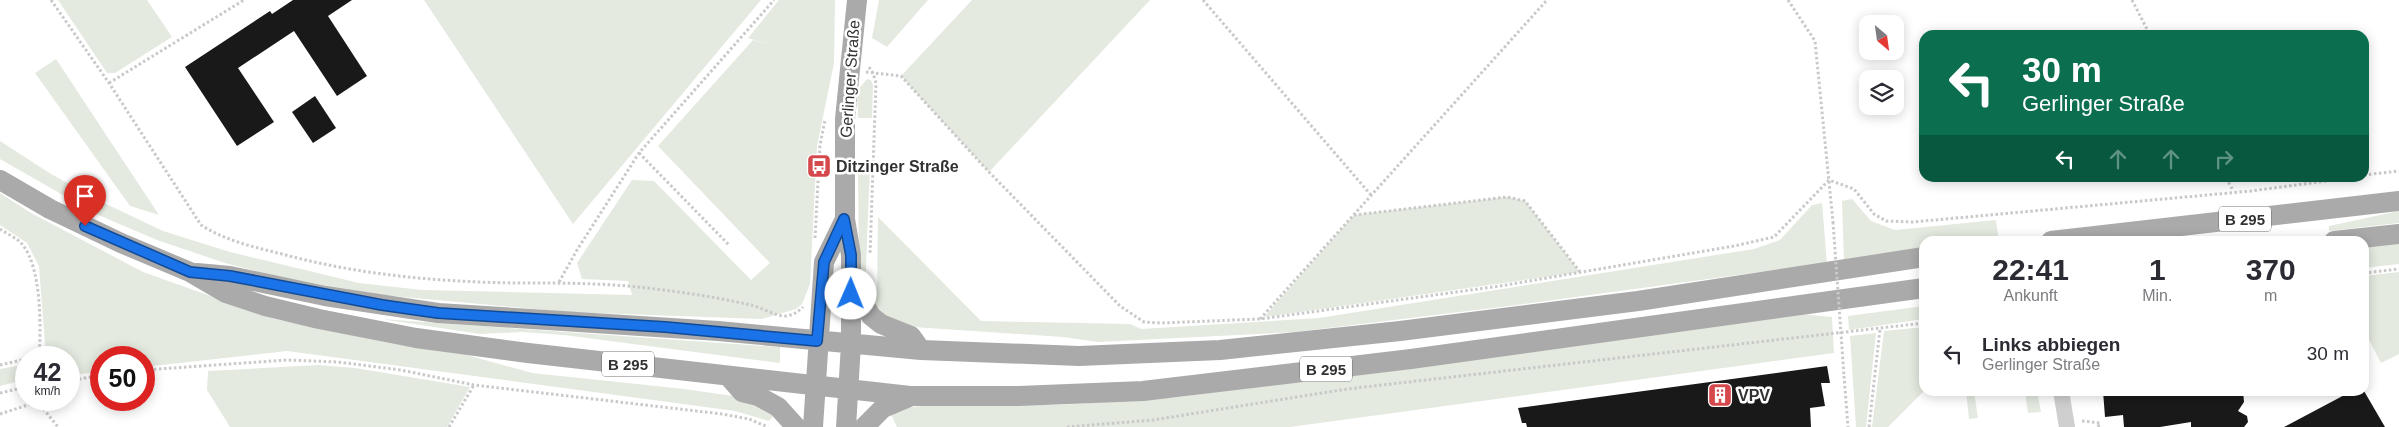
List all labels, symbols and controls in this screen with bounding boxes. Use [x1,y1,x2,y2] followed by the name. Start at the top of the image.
[1859,15,1904,60] north arrow
[1859,15,1904,115] map controls
[837,19,863,139] street label: Gerlinger Straße
[1939,50,2004,115] icon: left
[2022,50,2102,89] text: 30 m
[1859,70,1904,115] button: layers
[2022,91,2185,116] text: Gerlinger Straße
[2051,145,2079,173] icon: left
[2104,145,2132,173] icon: ahead
[2157,145,2185,173] icon: ahead
[2210,145,2238,173] icon: right
[806,153,832,179] bus stop icon: Ditzinger Straße
[836,158,959,175] place label: Ditzinger Straße
[64,175,106,226] pin
[71,182,99,210] icon: arrive
[2219,206,2271,232] road number: B 295
[1992,253,2069,286] text: 22:41
[2149,253,2166,286] text: 1
[2246,253,2296,286] text: 370
[824,267,876,319] position arrow
[2003,287,2058,304] text: Ankunft
[2142,287,2172,304] text: Min.
[2264,287,2277,304] text: m
[1982,334,2120,355] text: Links abbiegen
[1939,340,1967,368] icon: left
[2307,343,2349,364] text: 30 m
[90,346,155,411] speed limit sign: 50
[602,352,654,376] road number: B 295
[1300,356,1352,382] road number: B 295
[1982,356,2100,373] text: Gerlinger Straße
[34,358,61,386] text: 42
[1707,382,1733,408] building icon: VPV
[34,384,61,398] text: km/h
[1738,387,1770,404] place label: VPV

